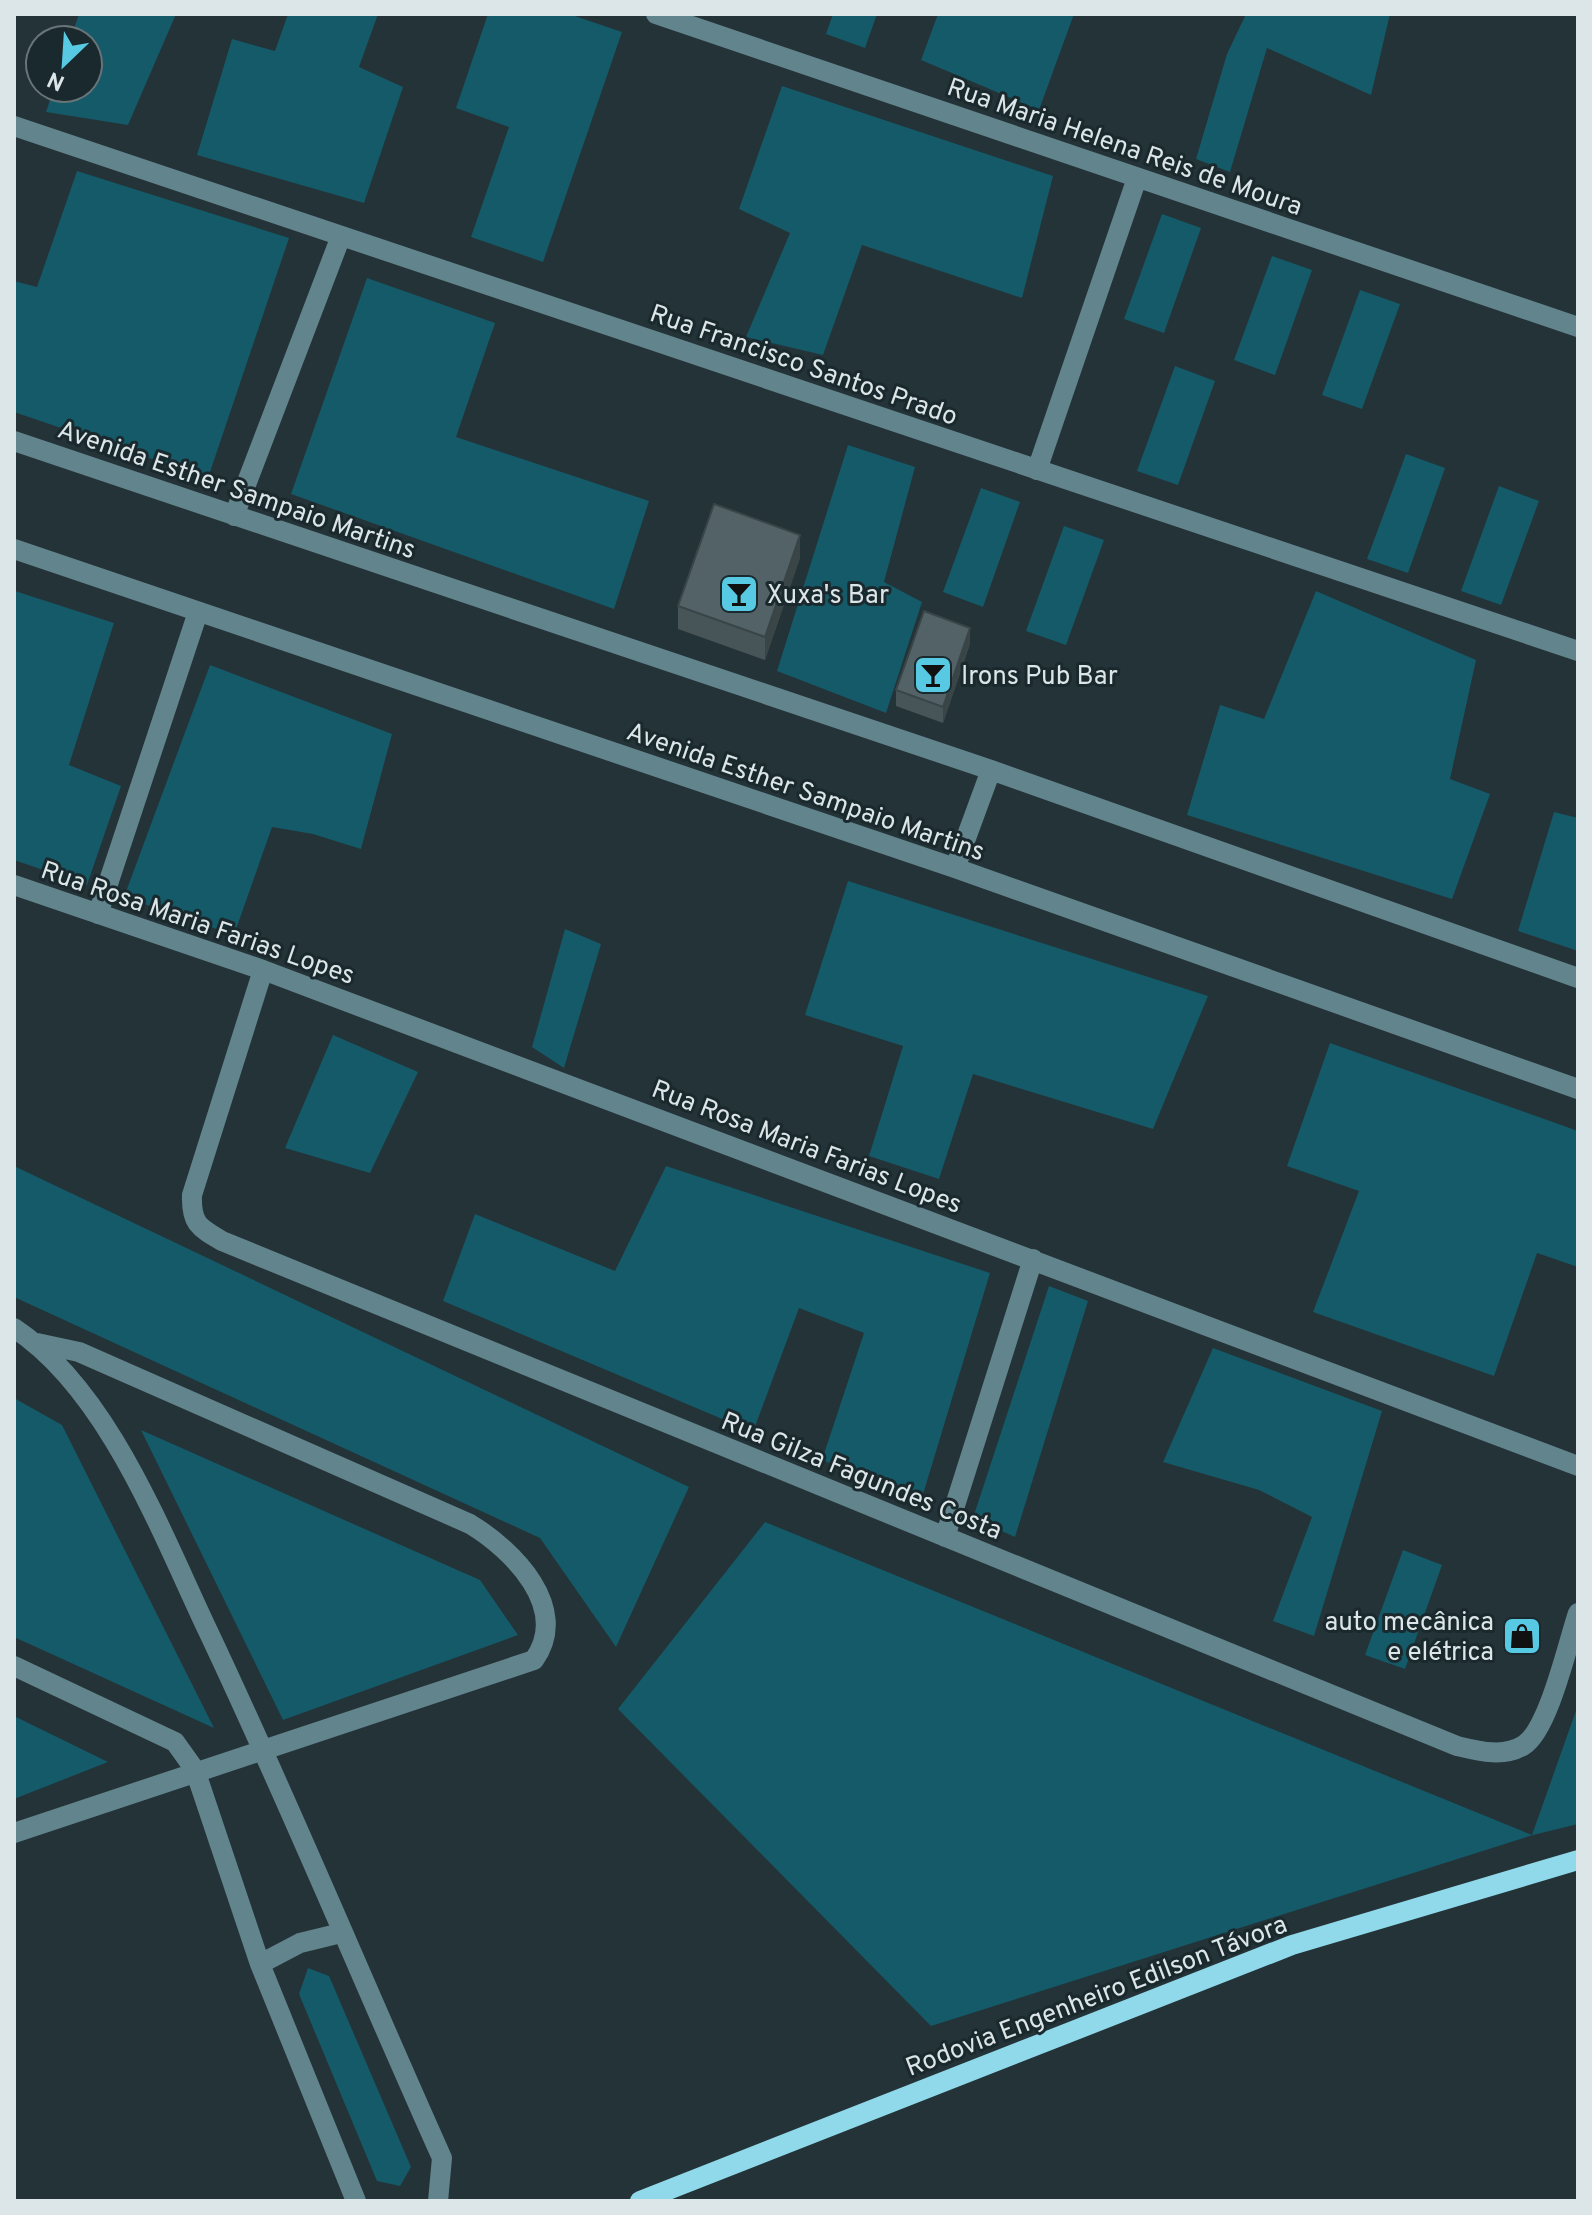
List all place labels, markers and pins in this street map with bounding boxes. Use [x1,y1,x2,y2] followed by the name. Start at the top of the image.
[718,573,760,615] bar icon: Xuxa's Bar
[767,580,889,613] place label: Xuxa's Bar
[912,654,954,696] bar icon: Irons Pub Bar
[961,661,1118,694] place label: Irons Pub Bar
[1325,1607,1494,1670] place label: auto mecânica e elétrica
[1501,1615,1543,1657] shop icon: auto mecânica e elétrica

